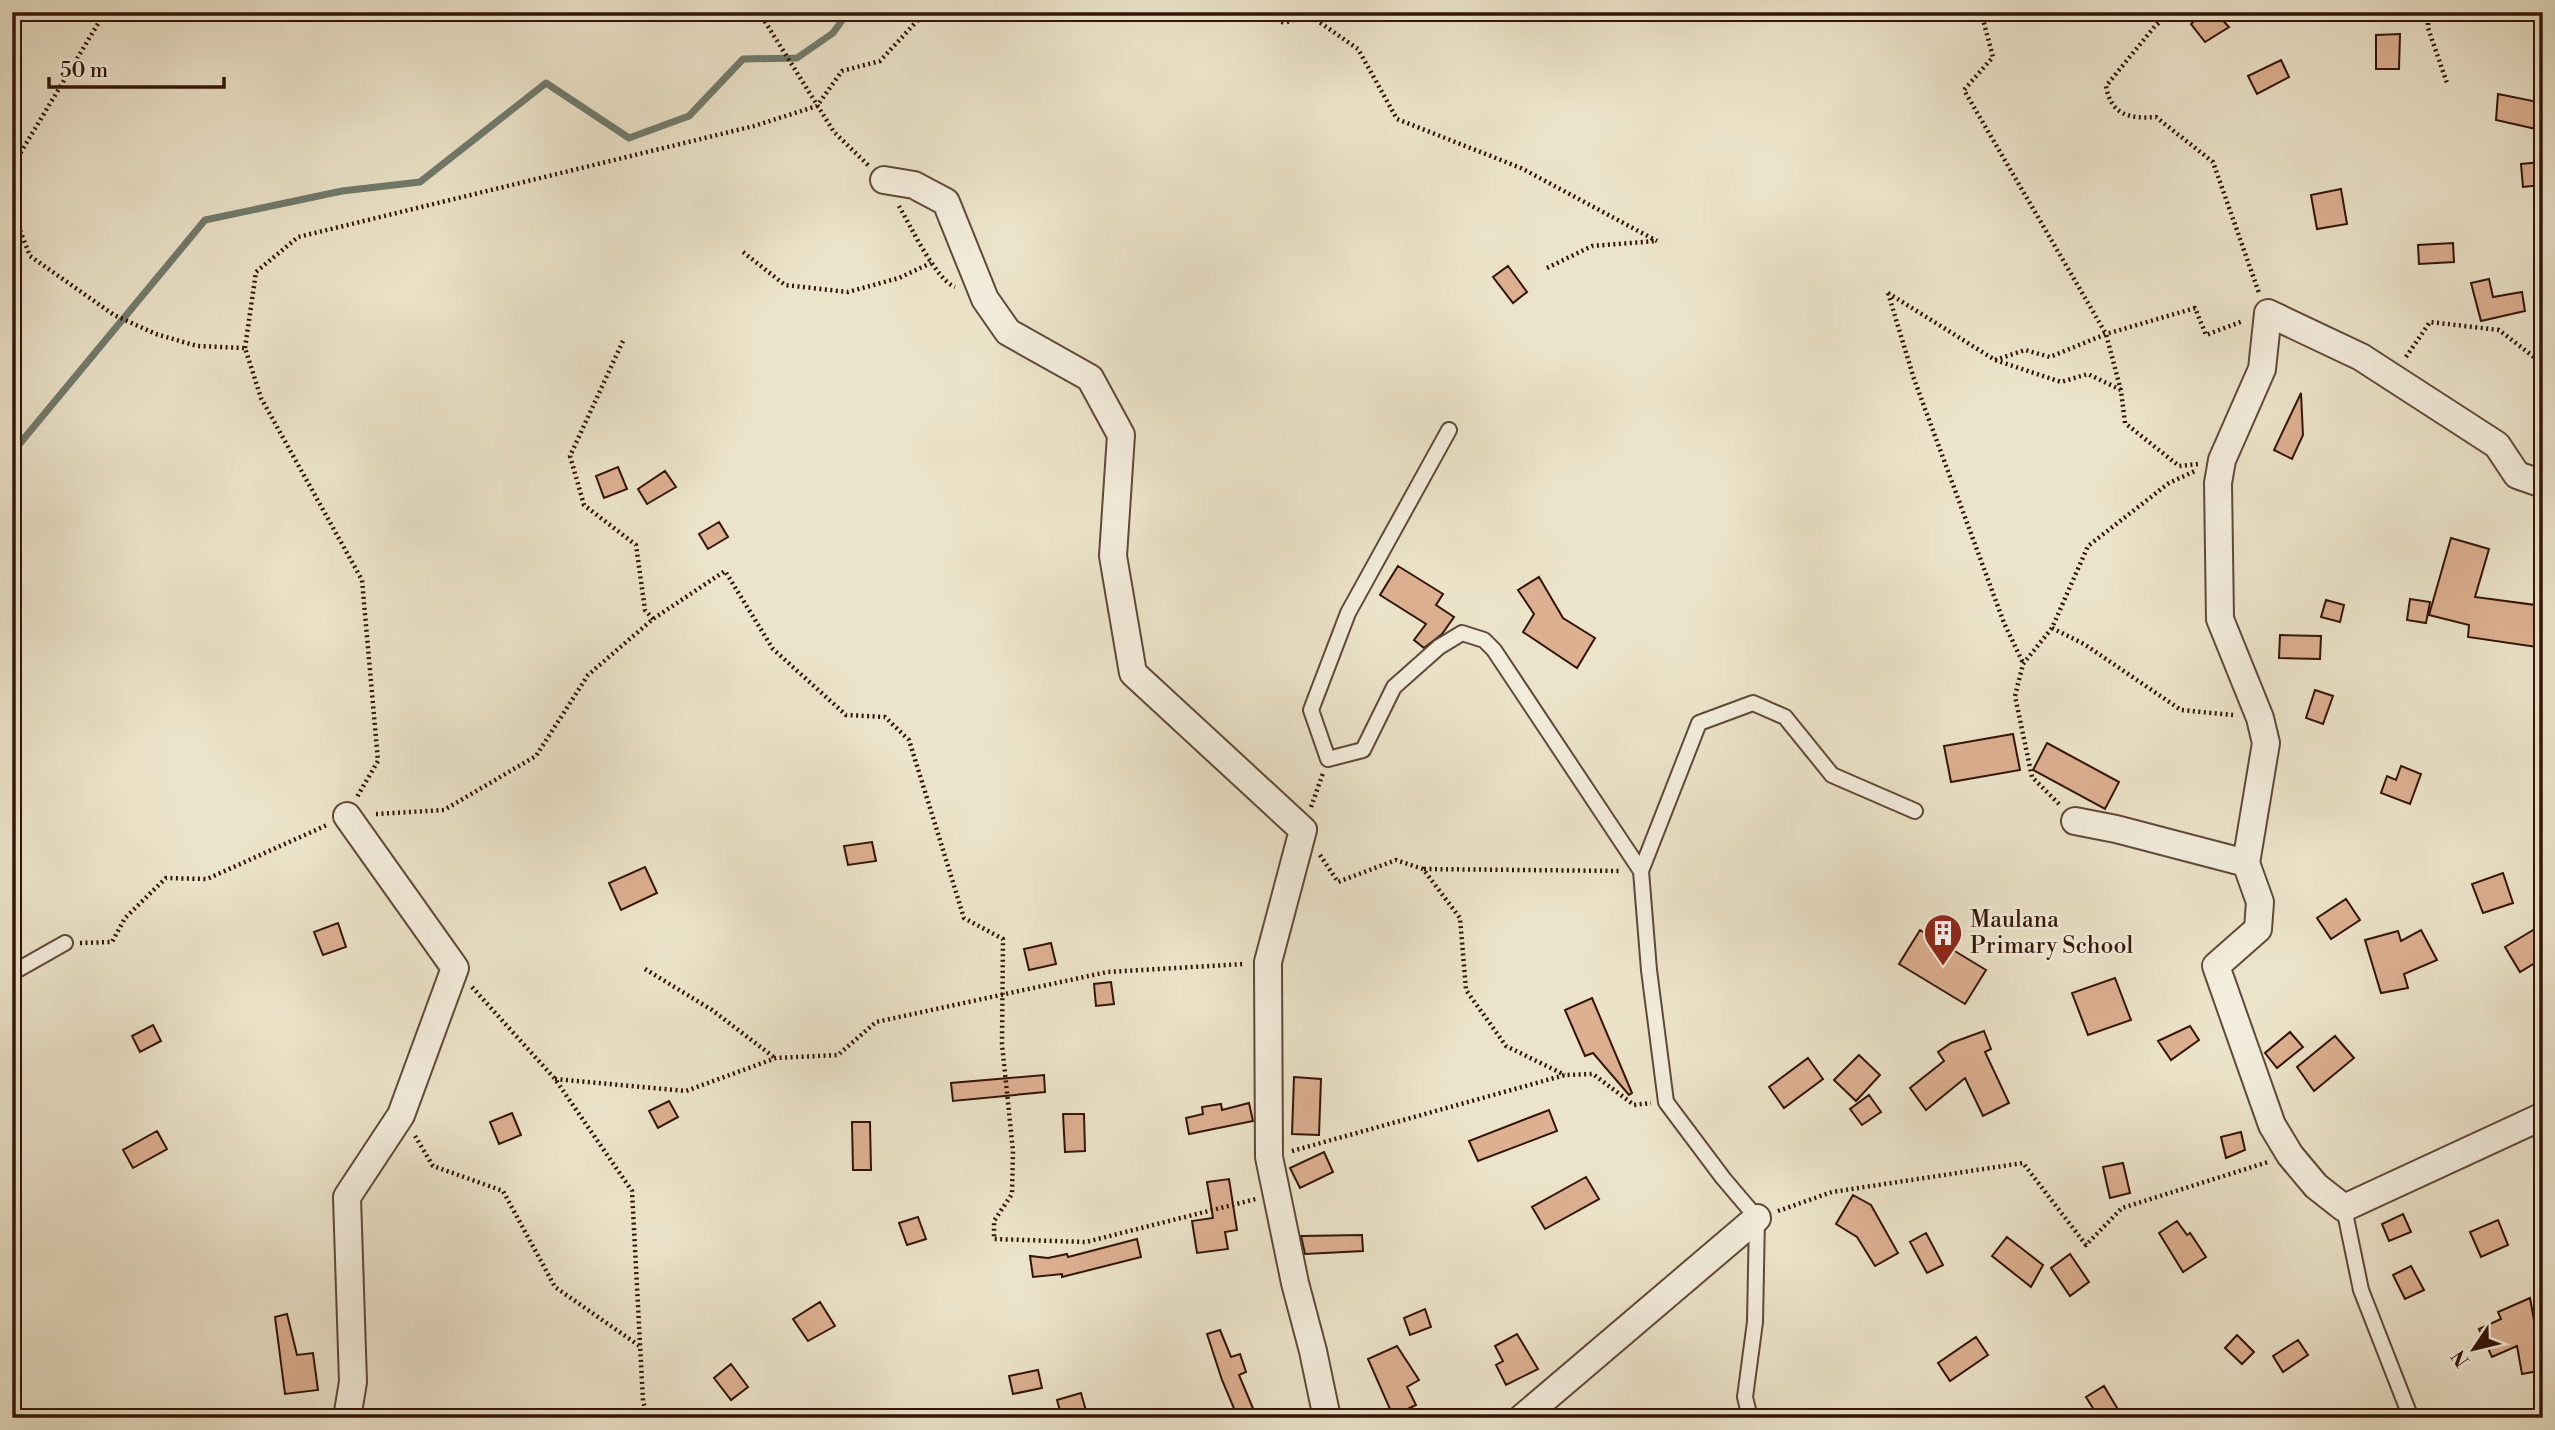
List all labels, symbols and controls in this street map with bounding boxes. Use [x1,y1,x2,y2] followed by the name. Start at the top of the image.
[49,46,224,90] scale bar
[60,58,108,84] text: 50 m
[1970,906,2133,960] place label: Maulana Primary School
[1922,912,1964,967] building icon: Maulana Primary School
[2440,1314,2510,1384] north arrow
[2447,1345,2475,1371] text: N

